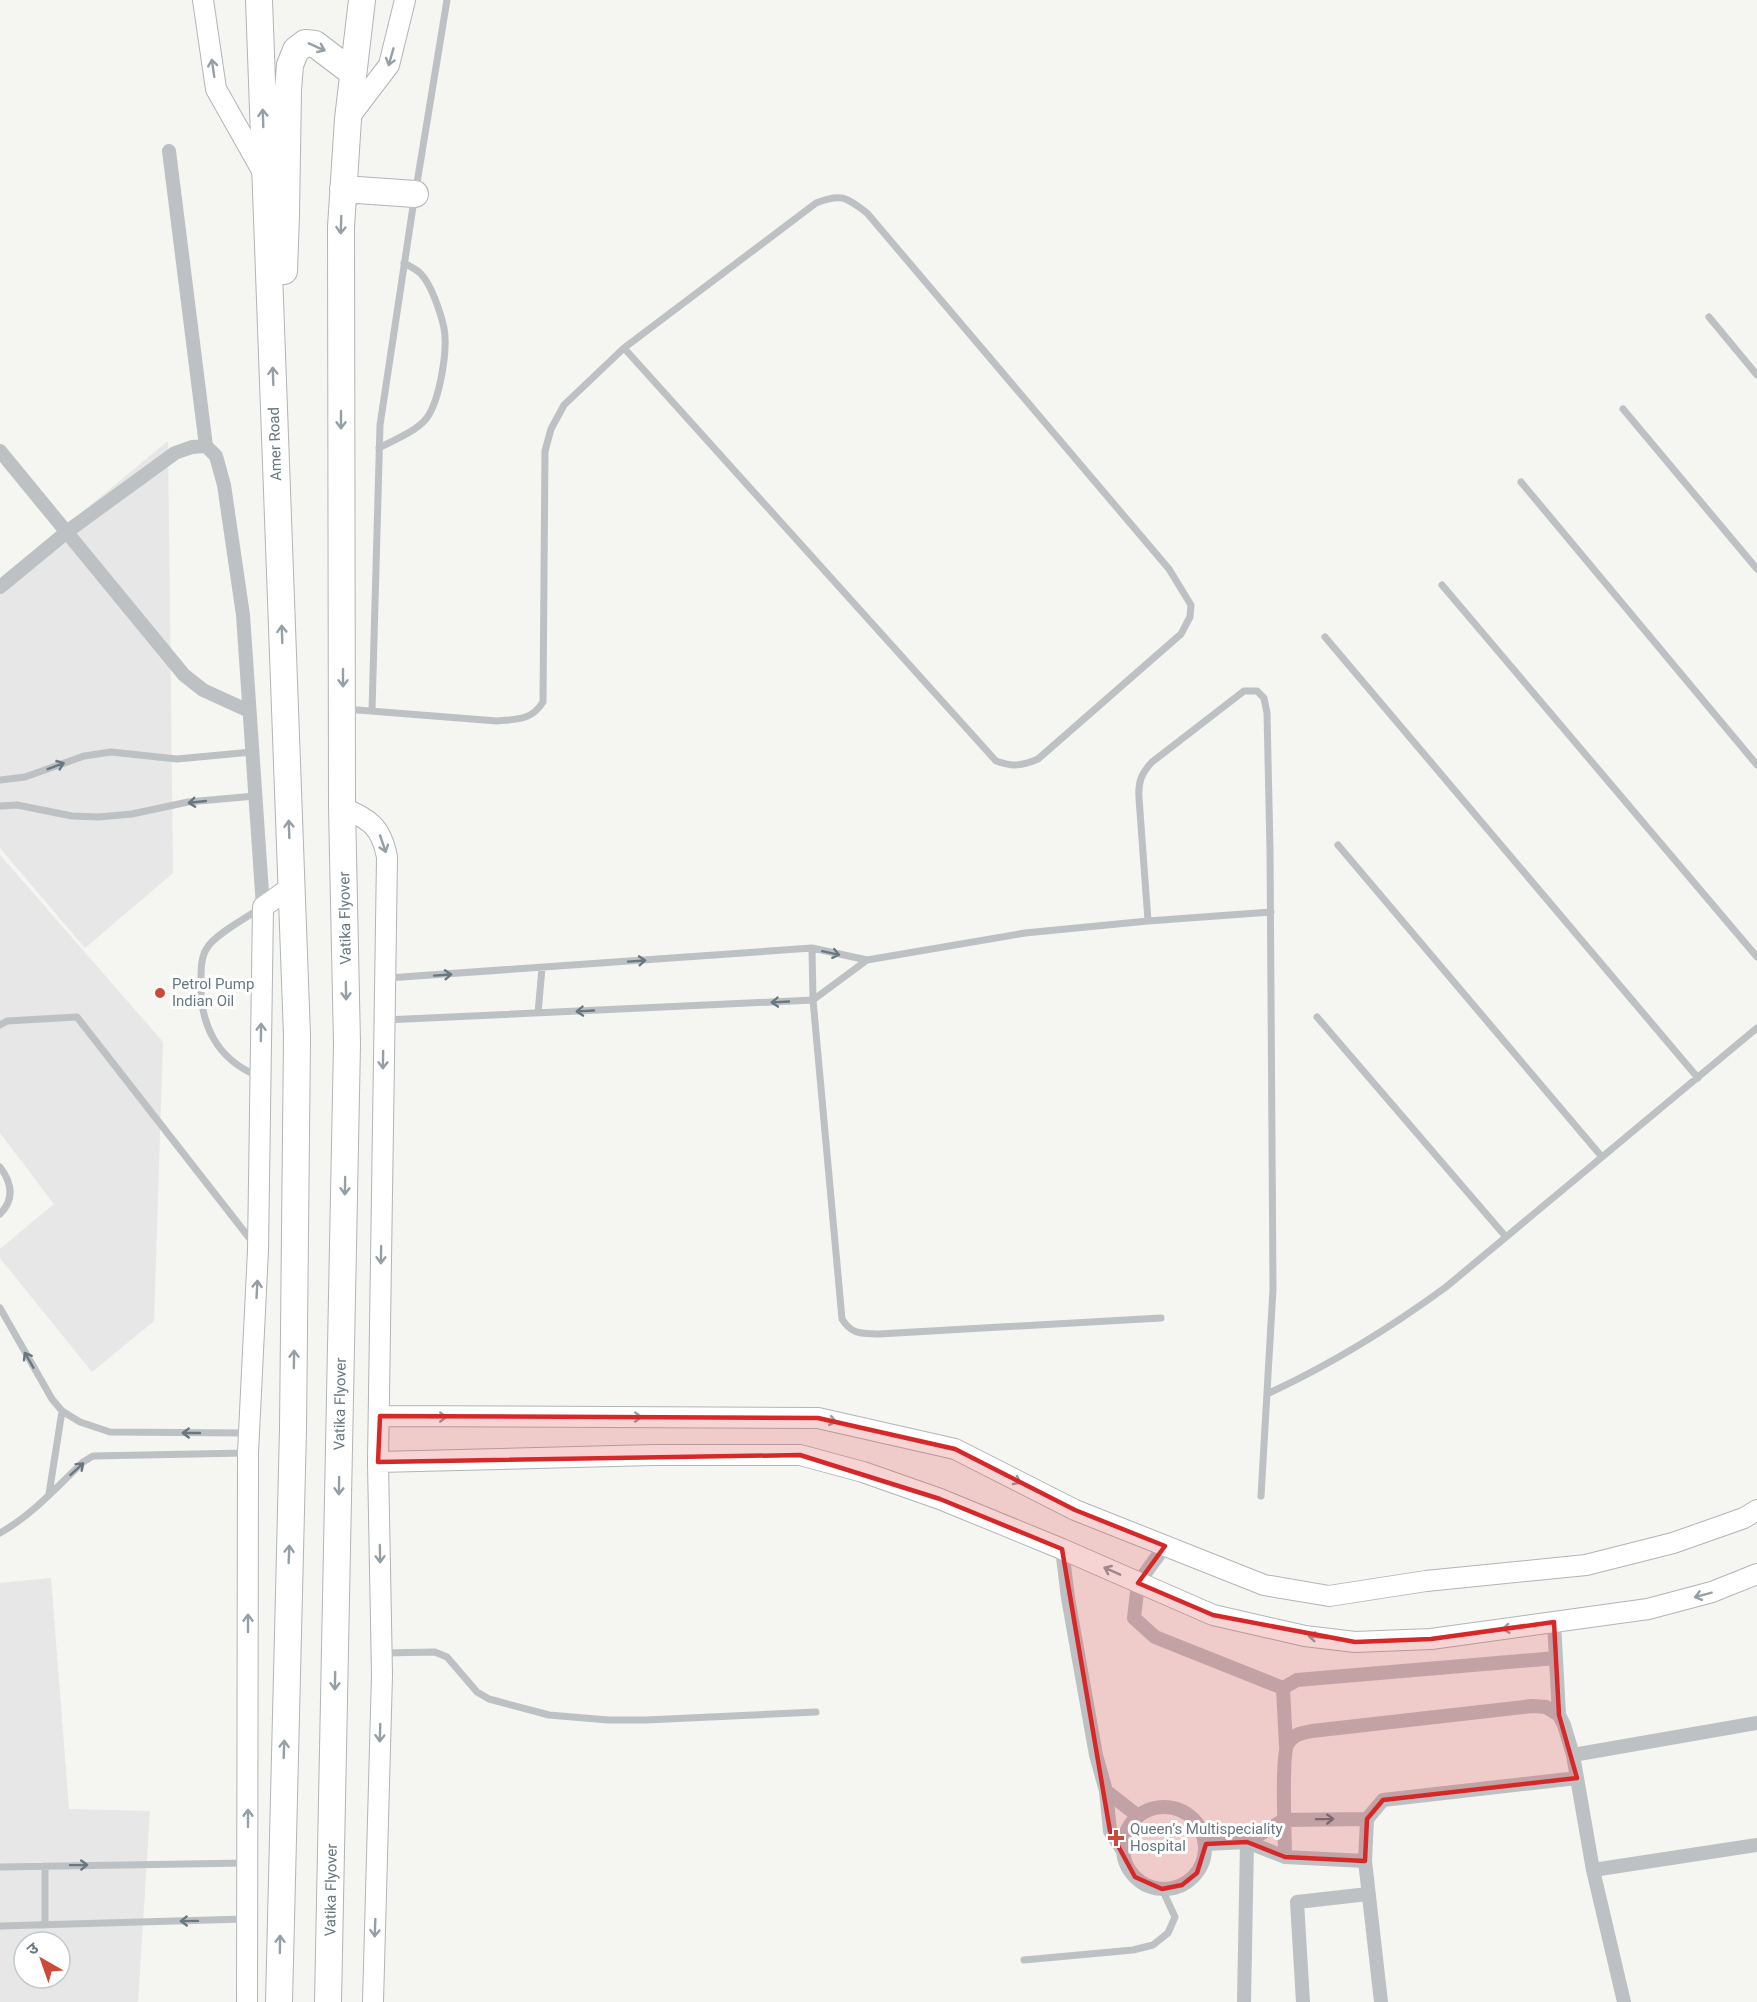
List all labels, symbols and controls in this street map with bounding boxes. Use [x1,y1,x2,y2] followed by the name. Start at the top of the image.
[308,42,326,54] one-way arrow
[385,47,396,66] one-way arrow
[207,58,218,78] one-way arrow
[258,109,269,129] one-way arrow
[335,215,347,235] one-way arrow
[267,367,278,387] one-way arrow
[265,407,285,481] street label: Amer Road
[335,410,347,430] one-way arrow
[276,624,288,644] one-way arrow
[337,668,349,688] one-way arrow
[47,759,65,770] one-way arrow
[187,796,207,807] one-way arrow
[284,819,295,839] one-way arrow
[379,835,390,853] one-way arrow
[335,871,355,965] street label: Vatika Flyover
[822,947,841,959] one-way arrow
[627,955,647,966] one-way arrow
[432,969,452,980] one-way arrow
[172,975,254,1010] place label: Petrol Pump Indian Oil
[340,981,352,1001] one-way arrow
[153,986,167,1000] marker: Petrol Pump Indian Oil
[770,996,790,1007] one-way arrow
[575,1005,595,1016] one-way arrow
[255,1022,267,1042] one-way arrow
[378,1049,389,1069] one-way arrow
[339,1176,350,1195] one-way arrow
[375,1244,387,1264] one-way arrow
[251,1280,262,1300] one-way arrow
[288,1349,299,1369] one-way arrow
[23,1352,35,1369] one-way arrow
[330,1357,350,1451] street label: Vatika Flyover
[428,1411,448,1423] one-way arrow
[623,1411,643,1423] one-way arrow
[818,1415,837,1426] one-way arrow
[182,1427,202,1438] one-way arrow
[69,1462,84,1476] one-way arrow
[1003,1474,1021,1485] one-way arrow
[333,1475,344,1495] one-way arrow
[284,1544,295,1564] one-way arrow
[374,1544,386,1564] one-way arrow
[1104,1565,1122,1577] one-way arrow
[1693,1590,1712,1601] one-way arrow
[242,1613,254,1633] one-way arrow
[1501,1623,1521,1634] one-way arrow
[1307,1632,1327,1643] one-way arrow
[329,1670,341,1690] one-way arrow
[375,1723,386,1743] one-way arrow
[278,1739,290,1759] one-way arrow
[242,1808,254,1828] one-way arrow
[1315,1813,1335,1825] one-way arrow
[1130,1820,1282,1855] place label: Queen’s Multispeciality Hospital
[1107,1829,1125,1847] marker: Queen’s Multispeciality Hospital
[321,1843,341,1937] street label: Vatika Flyover
[69,1860,89,1871] one-way arrow
[180,1915,200,1927] one-way arrow
[369,1918,380,1938] one-way arrow
[12,1930,72,1990] north arrow
[274,1934,286,1954] one-way arrow
[23,1938,43,1959] text: उ

